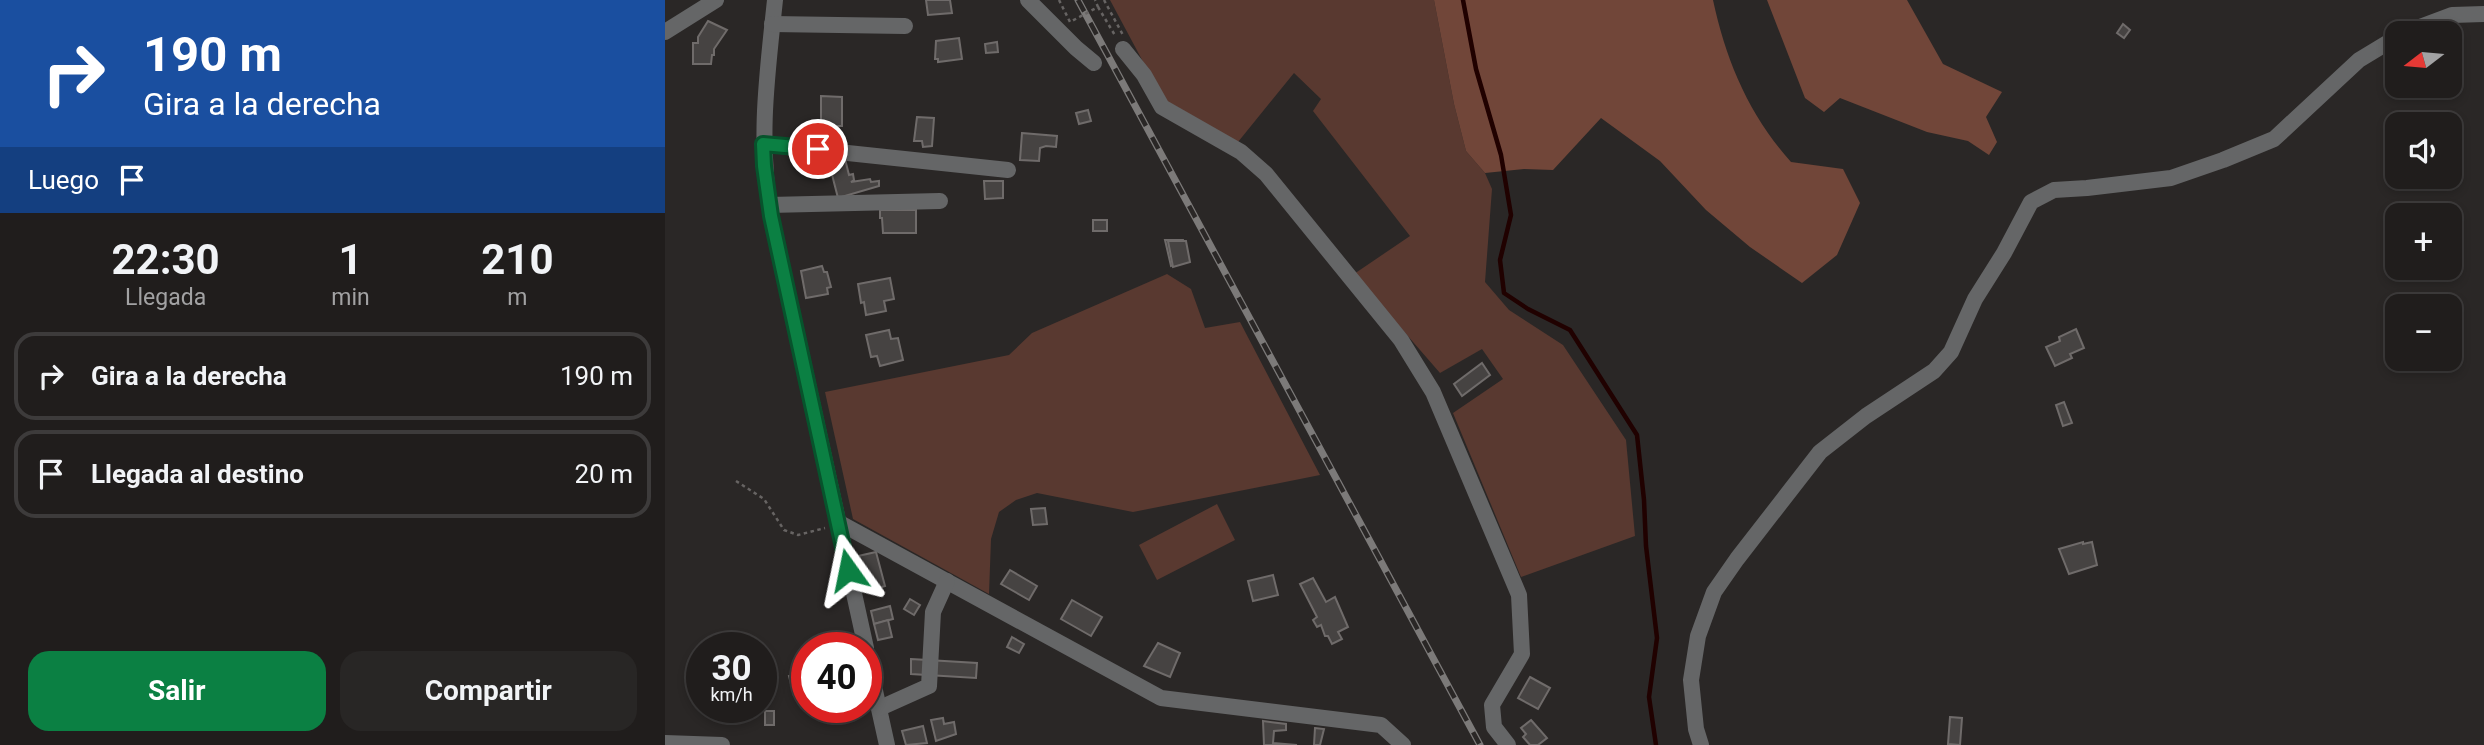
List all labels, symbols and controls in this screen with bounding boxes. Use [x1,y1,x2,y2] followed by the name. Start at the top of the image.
[2385,21,2462,98] north arrow
[2385,21,2462,371] map controls
[143,26,282,83] text: 190 m
[28,28,119,119] icon: right
[143,85,381,123] text: Gira a la derecha
[2385,112,2462,189] button: sound
[788,119,848,179] pin
[799,130,837,168] icon: arrive
[113,161,151,199] icon: arrive
[28,165,99,195] text: Luego
[2385,203,2462,280] button: +
[112,235,220,284] text: 22:30
[338,235,363,284] text: 1
[481,235,554,284] text: 210
[125,284,206,311] text: Llegada
[331,284,370,311] text: min
[507,284,527,311] text: m
[2385,294,2462,371] button: −
[32,357,70,395] icon: right
[91,361,287,391] text: Gira a la derecha
[560,361,633,391] text: 190 m
[32,455,70,493] icon: arrive
[91,459,304,489] text: Llegada al destino
[575,459,633,489] text: 20 m
[811,533,885,607] position arrow
[791,632,882,723] speed limit sign: 40
[711,648,752,689] text: 30
[28,651,326,731] button: Salir
[340,651,637,731] button: Compartir
[710,684,753,705] text: km/h

